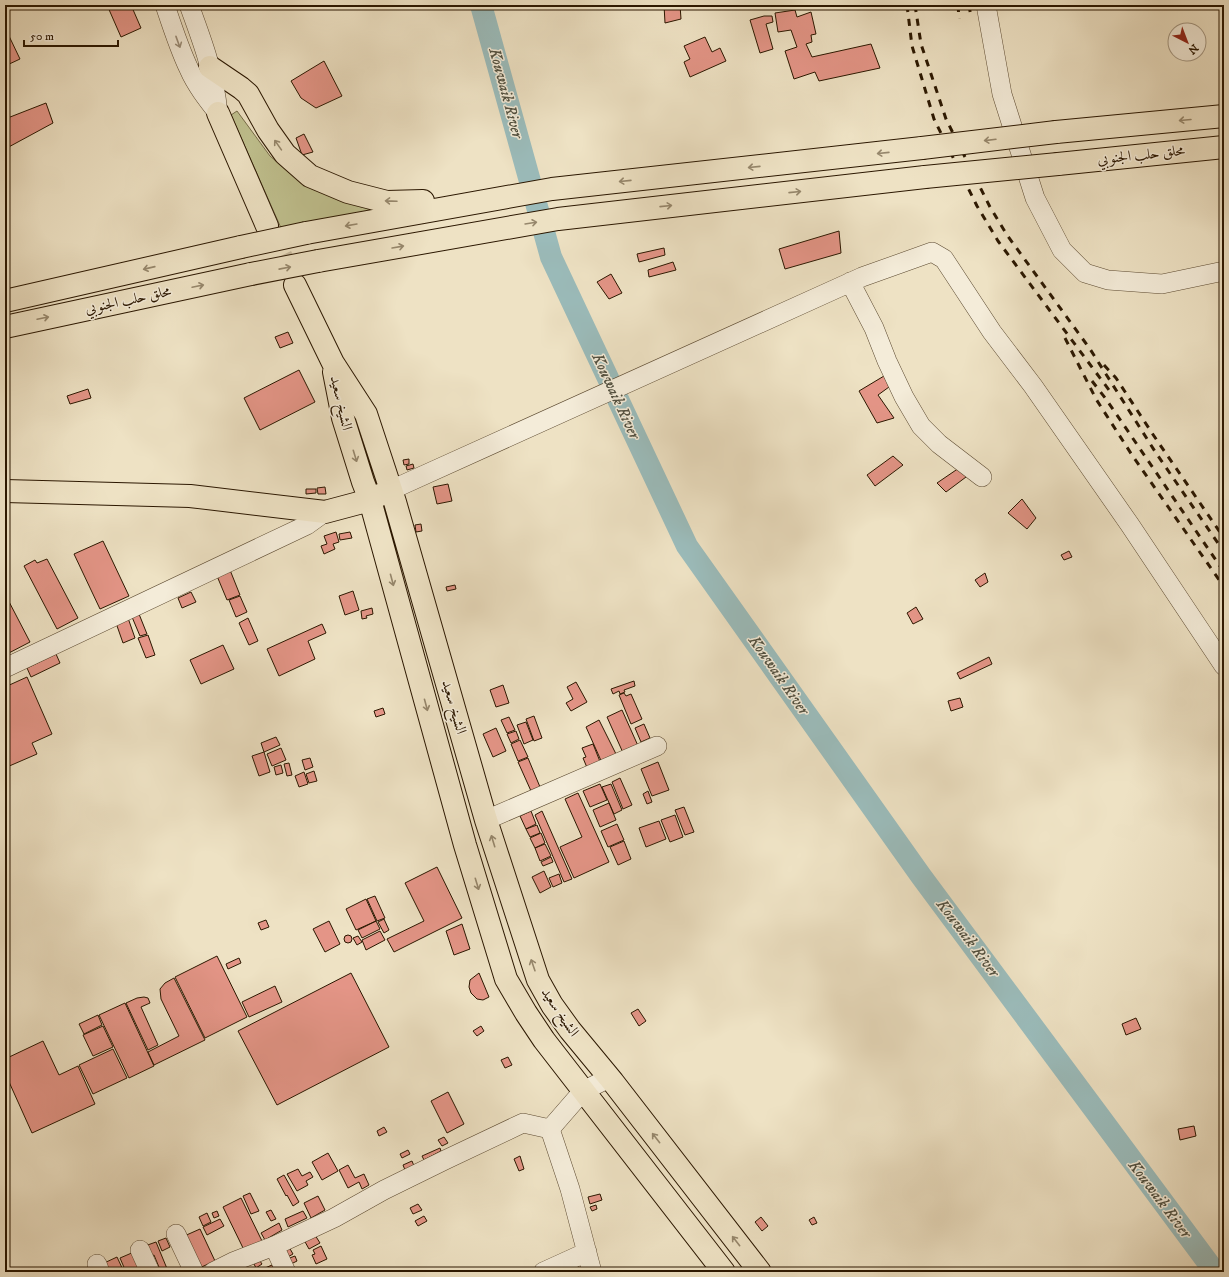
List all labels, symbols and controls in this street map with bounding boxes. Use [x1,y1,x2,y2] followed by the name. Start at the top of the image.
[24,22,118,48] scale bar
[1167,22,1207,62] north arrow
[30,29,54,44] text: 50 m
[174,35,182,47] one-way arrow
[1185,40,1201,57] text: N
[484,45,528,142] water label: Kouwaik River
[1179,116,1192,123] one-way arrow
[984,136,997,144] one-way arrow
[274,140,282,151] one-way arrow
[1096,141,1186,171] street label: محلق حلب الجنوبي
[877,149,890,156] one-way arrow
[748,163,761,171] one-way arrow
[619,177,632,185] one-way arrow
[788,188,801,196] one-way arrow
[385,198,398,205] one-way arrow
[659,203,672,210] one-way arrow
[525,219,538,227] one-way arrow
[345,221,358,229] one-way arrow
[391,242,404,250] one-way arrow
[278,263,291,271] one-way arrow
[143,265,156,273] one-way arrow
[191,281,204,289] one-way arrow
[83,282,173,320] street label: محلق حلب الجنوبي
[36,314,49,322] one-way arrow
[587,349,645,443] water label: Kouwaik River
[322,374,357,433] street label: الشيخ سعيد
[352,449,359,462] one-way arrow
[389,573,396,586] one-way arrow
[744,630,815,720] water label: Kouwaik River
[433,678,471,737] street label: الشيخ سعيد
[423,699,431,712] one-way arrow
[489,835,496,848] one-way arrow
[474,878,481,891] one-way arrow
[932,894,1005,982] water label: Kouwaik River
[529,958,536,971] one-way arrow
[533,984,583,1043] street label: الشيخ سعيد
[652,1133,661,1144] one-way arrow
[1124,1155,1197,1243] water label: Kouwaik River
[732,1236,740,1247] one-way arrow

